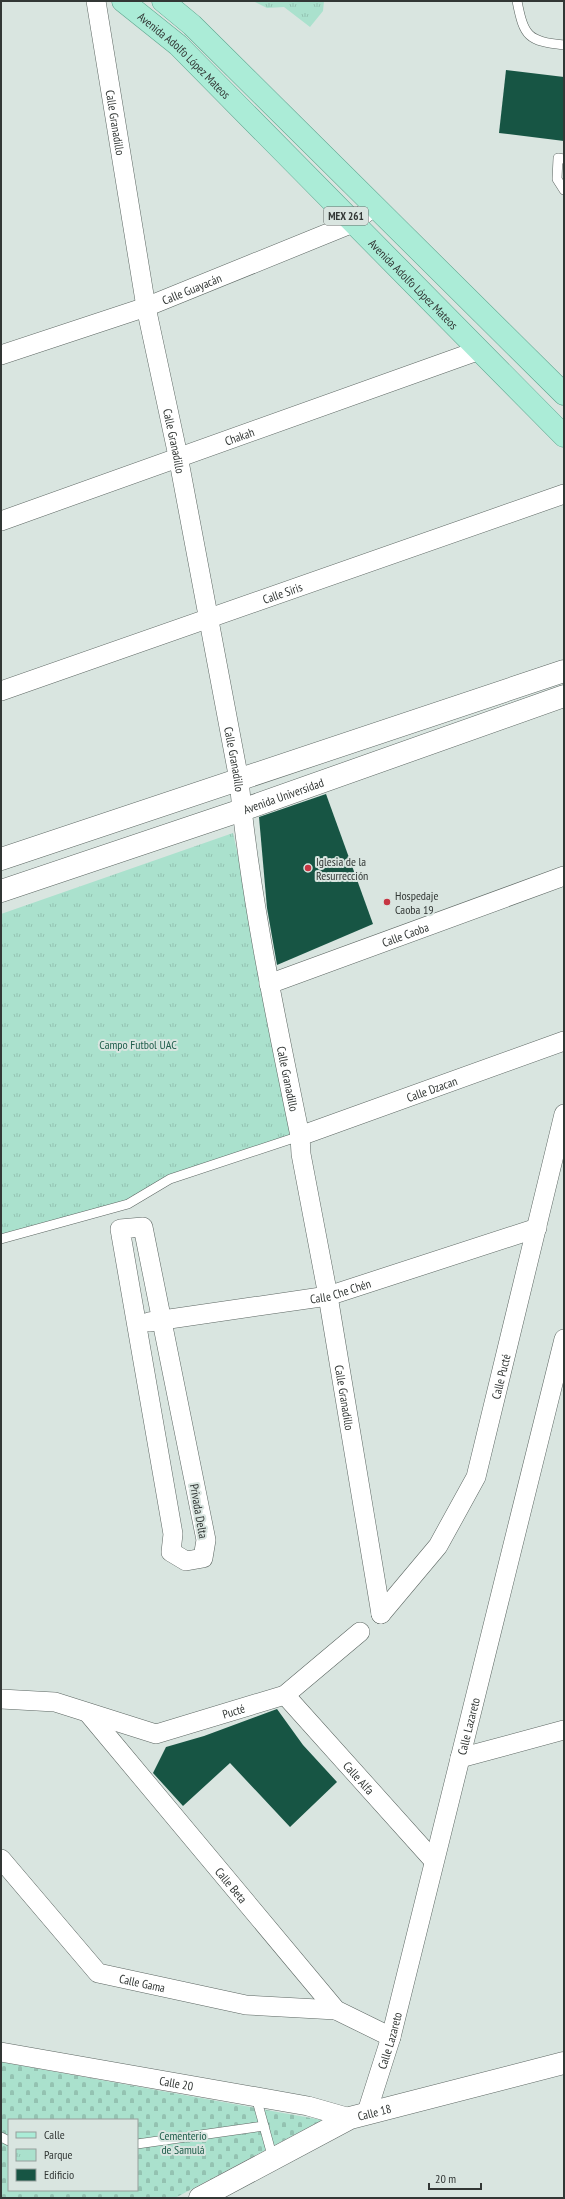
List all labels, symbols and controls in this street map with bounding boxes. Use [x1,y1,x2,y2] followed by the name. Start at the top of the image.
[135,9,234,101] street label: Avenida Adolfo López Mateos
[103,89,129,156] street label: Calle Granadillo
[324,207,368,225] road number: MEX 261
[366,236,462,332] street label: Avenida Adolfo López Mateos
[160,270,224,307] street label: Calle Guayacán
[160,407,189,475] street label: Calle Granadillo
[222,424,256,448] street label: Chakah
[260,579,304,606] street label: Calle Siris
[222,725,248,792] street label: Calle Granadillo
[241,774,326,817] street label: Avenida Universidad
[316,854,368,883] place label: Iglesia de la Resurrección
[303,863,313,873] marker: Iglesia de la Resurrección
[395,888,438,917] place label: Hospedaje Caoba 19
[382,897,392,907] marker: Hospedaje Caoba 19
[380,919,431,950] street label: Calle Caoba
[99,1037,177,1052] park label: Campo Futbol UAC
[274,1045,302,1113] street label: Calle Granadillo
[404,1073,459,1105] street label: Calle Dzacan
[309,1275,373,1306] street label: Calle Che Chén
[488,1352,513,1401] street label: Calle Pucté
[332,1364,358,1431] street label: Calle Granadillo
[187,1483,211,1540] street label: Privada Delta
[454,1696,482,1756] street label: Calle Lazareto
[220,1700,247,1721] street label: Pucté
[340,1758,378,1797] street label: Calle Alfa
[212,1864,251,1906] street label: Calle Beta
[118,1970,167,1995] street label: Calle Gama
[374,2010,404,2071] street label: Calle Lazareto
[158,2072,194,2093] street label: Calle 20
[356,2100,393,2123] street label: Calle 18
[8,2119,138,2191] legend
[44,2127,65,2142] text: Calle
[159,2128,207,2157] park label: Cementerio de Samulá
[44,2147,73,2162] text: Parque
[429,2165,481,2191] scale bar
[44,2167,74,2182] text: Edificio
[435,2171,456,2186] text: 20 m

